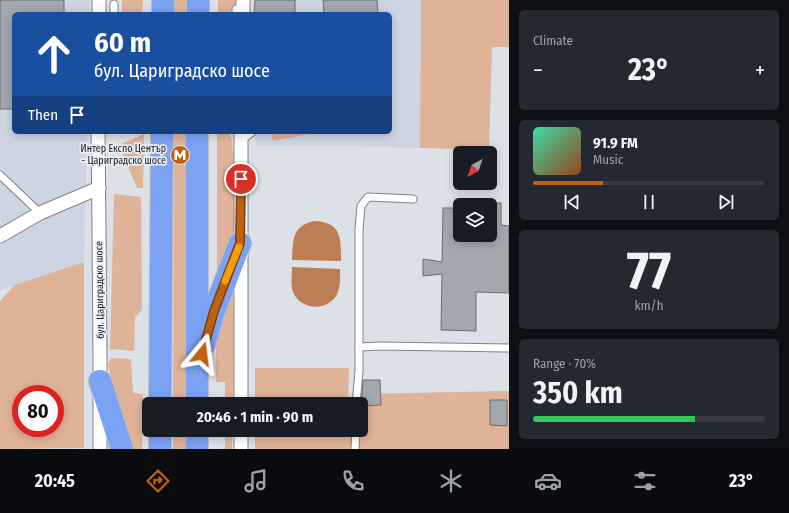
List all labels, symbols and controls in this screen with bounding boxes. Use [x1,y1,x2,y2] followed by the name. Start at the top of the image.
[94,26,151,59] text: 60 m
[28,28,80,80] icon: ahead
[533,33,573,48] text: Climate
[628,52,670,88] text: 23°
[533,57,543,84] text: −
[755,57,765,84] text: +
[94,60,270,82] text: бул. Цариградско шосе
[66,104,88,126] icon: arrive
[28,106,58,124] text: Then
[593,134,638,152] text: 91.9 FM
[81,143,166,167] place label: Интер Експо Център - Цариградско шосе
[169,144,191,166] metro station icon: Интер Експо Център - Цариградско шосе
[453,146,497,190] north arrow
[453,146,497,242] map controls
[593,152,623,167] text: Music
[224,162,258,196] pin
[230,168,252,190] icon: arrive
[561,191,583,213] icon: previous
[638,191,660,213] icon: pause
[715,191,737,213] icon: next
[453,198,497,242] button: layers
[627,240,671,303] text: 77
[93,241,107,339] street label: бул. Цариградско шосе
[635,298,664,313] text: km/h
[181,333,223,375] position arrow
[533,356,596,371] text: Range · 70%
[533,375,623,411] text: 350 km
[12,385,64,437] speed limit sign: 80
[197,408,313,426] text: 20:46 · 1 min · 90 m
[144,467,172,495] icon: directions
[242,467,270,495] icon: music
[339,467,367,495] icon: phone
[437,467,465,495] icon: climate
[534,467,562,495] icon: car
[631,467,659,495] icon: filters
[35,470,75,492] text: 20:45
[729,470,754,492] text: 23°

